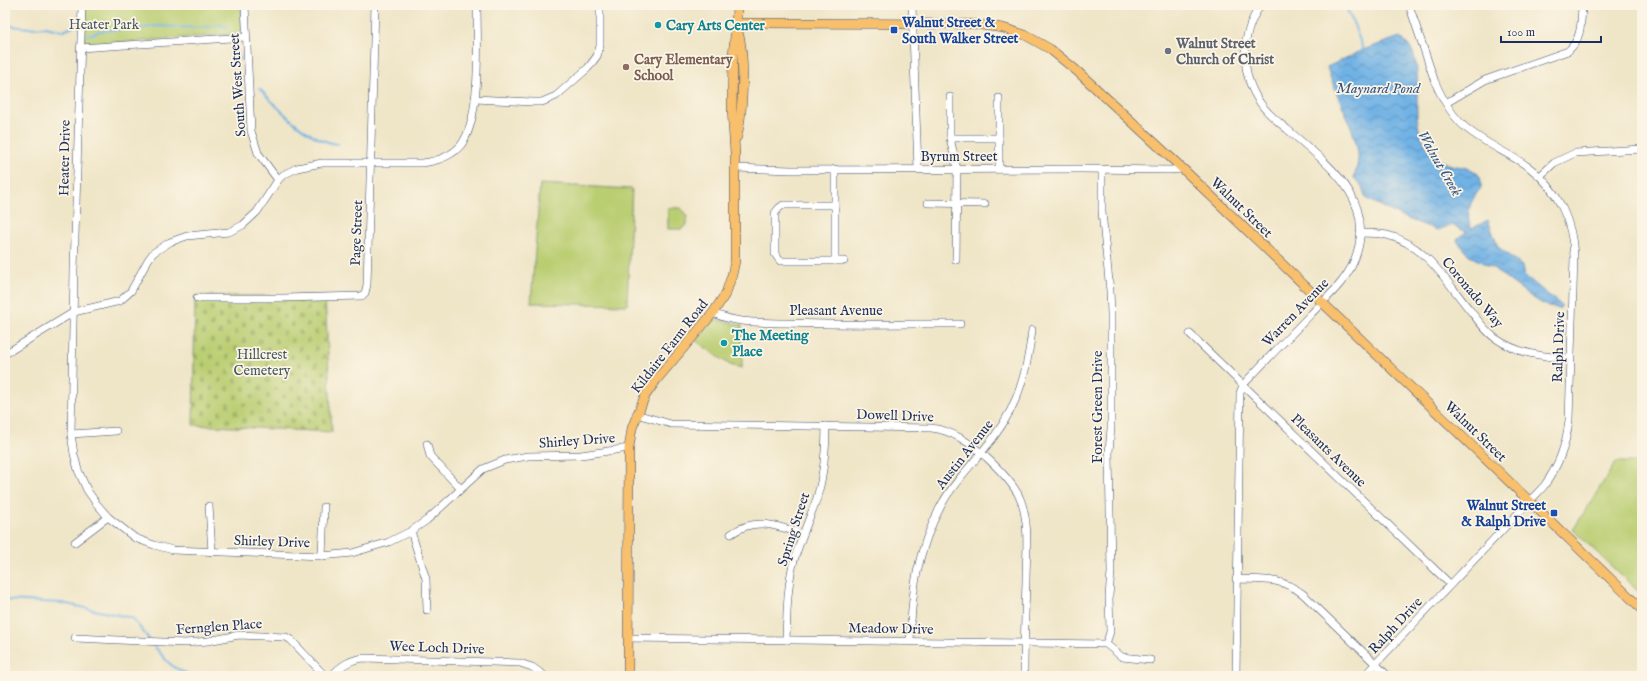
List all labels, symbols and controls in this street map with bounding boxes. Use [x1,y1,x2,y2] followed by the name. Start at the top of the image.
[901,14,1019,48] place label: Walnut Street & South Walker Street
[69,16,140,34] park label: Heater Park
[666,17,766,35] place label: Cary Arts Center
[1501,18,1601,44] scale bar
[653,20,663,30] marker: Cary Arts Center
[889,25,899,35] marker: Walnut Street & South Walker Street
[1507,25,1535,40] text: 100 m
[225,32,251,137] street label: South West Street
[1175,35,1274,69] place label: Walnut Street Church of Christ
[1163,46,1173,56] marker: Walnut Street Church of Christ
[634,51,734,85] place label: Cary Elementary School
[621,62,631,72] marker: Cary Elementary School
[1336,79,1421,98] water label: Maynard Pond
[55,119,75,196] street label: Heater Drive
[1413,127,1466,200] water label: Walnut Creek
[920,148,998,166] street label: Byrum Street
[1206,174,1276,242] street label: Walnut Street
[347,200,367,266] street label: Page Street
[1437,254,1507,332] street label: Coronado Way
[1258,274,1333,351] street label: Warren Avenue
[627,295,713,397] street label: Kildaire Farm Road
[789,302,883,320] street label: Pleasant Avenue
[1549,311,1569,383] street label: Ralph Drive
[731,327,810,361] place label: The Meeting Place
[719,338,729,348] marker: The Meeting Place
[234,346,291,380] park label: Hillcrest Cemetery
[1089,350,1107,463] street label: Forest Green Drive
[1440,398,1510,466] street label: Walnut Street
[856,406,935,426] street label: Dowell Drive
[1287,410,1370,492] street label: Pleasants Avenue
[931,416,998,494] street label: Austin Avenue
[538,429,616,453] street label: Shirley Drive
[774,490,814,568] street label: Spring Street
[1461,497,1547,531] place label: Walnut Street & Ralph Drive
[1549,508,1559,518] marker: Walnut Street & Ralph Drive
[234,532,311,552] street label: Shirley Drive
[1365,593,1427,658] street label: Ralph Drive
[175,615,263,639] street label: Fernglen Place
[848,619,934,639] street label: Meadow Drive
[389,637,485,659] street label: Wee Loch Drive

